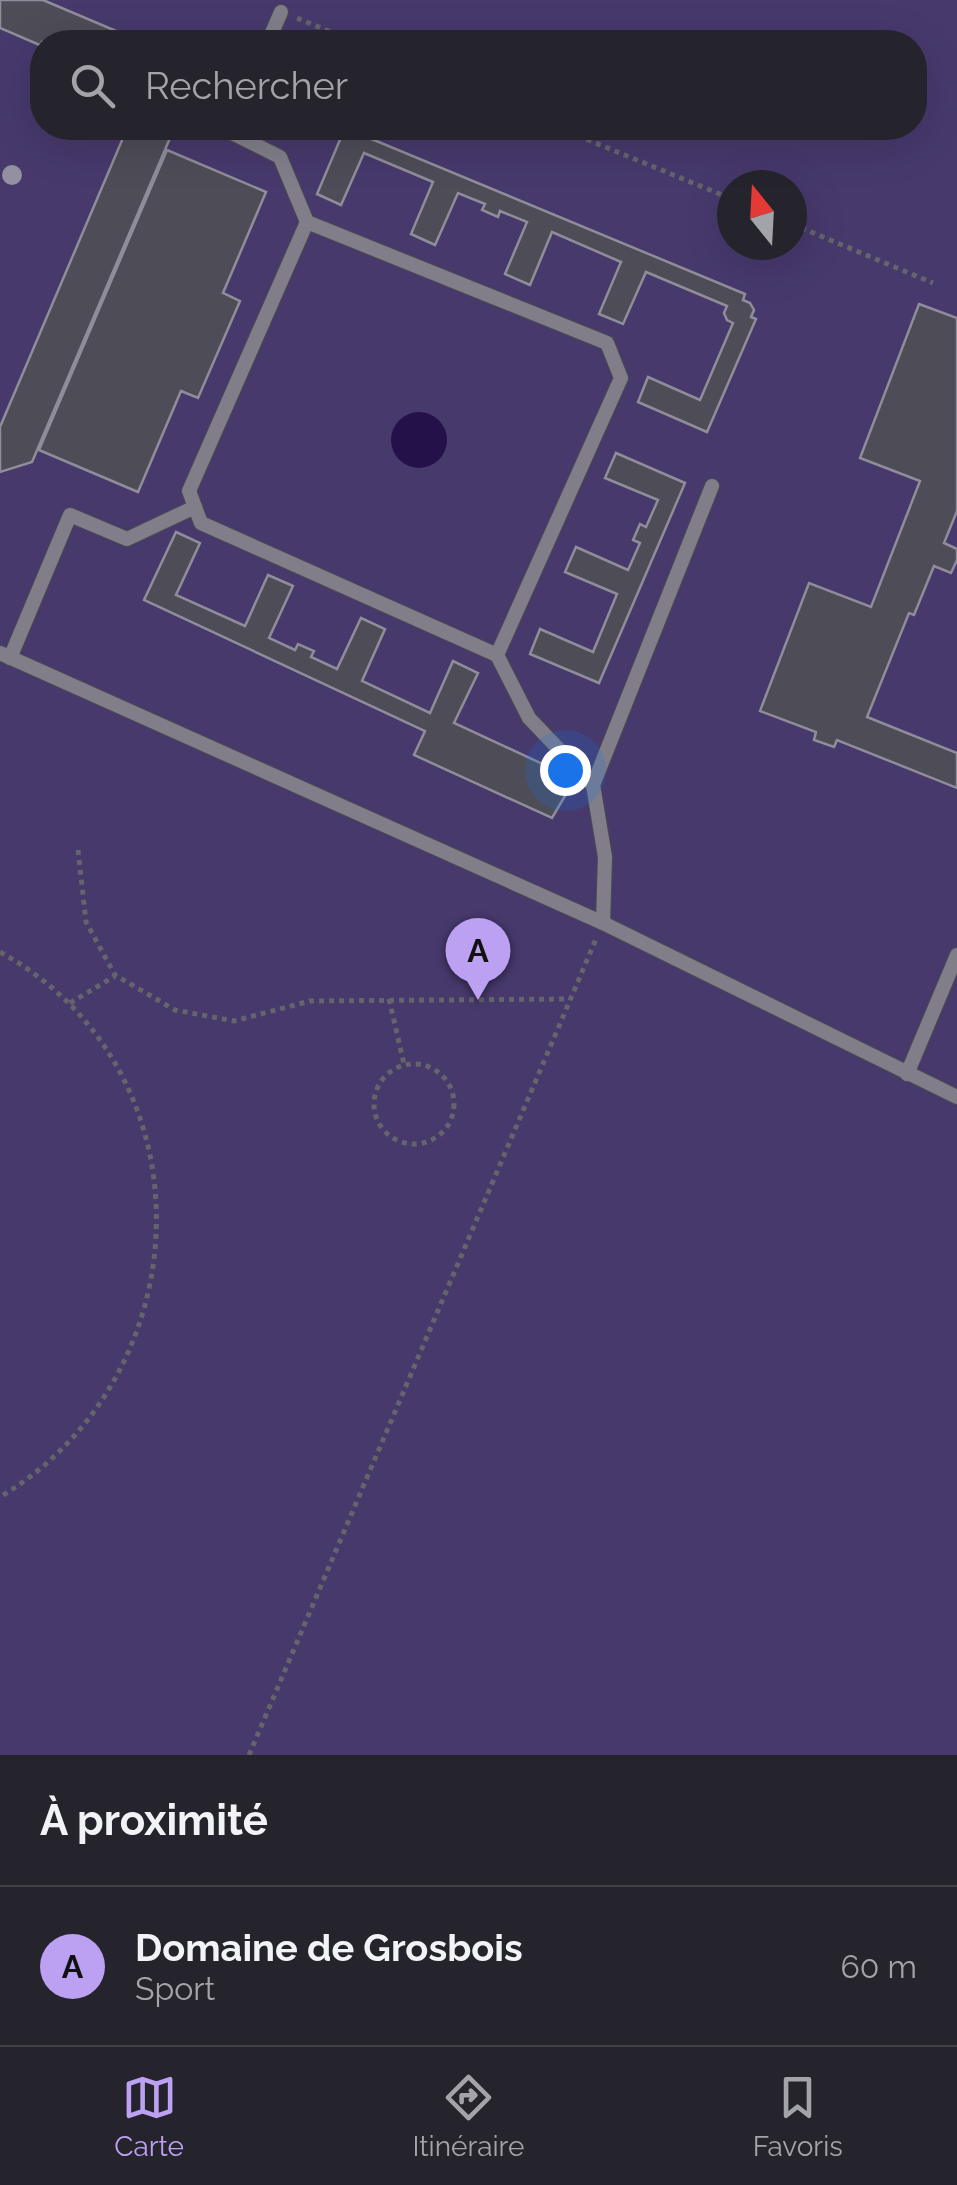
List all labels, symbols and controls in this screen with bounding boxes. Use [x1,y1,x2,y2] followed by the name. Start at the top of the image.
[30,30,927,140] search box
[65,58,120,113] icon: search
[145,63,348,108] text: Rechercher
[717,170,807,260] north arrow
[540,745,591,796] your location
[446,918,510,1000] pin: A
[40,1796,268,1845] text: À proximité
[135,1925,523,1970] text: Domaine de Grosbois
[62,1948,83,1985] text: A
[841,1948,917,1985] text: 60 m
[135,1970,215,2007] text: Sport
[114,2070,184,2163] tab: Carte
[412,2070,524,2163] tab: Itinéraire
[753,2070,843,2163] tab: Favoris

